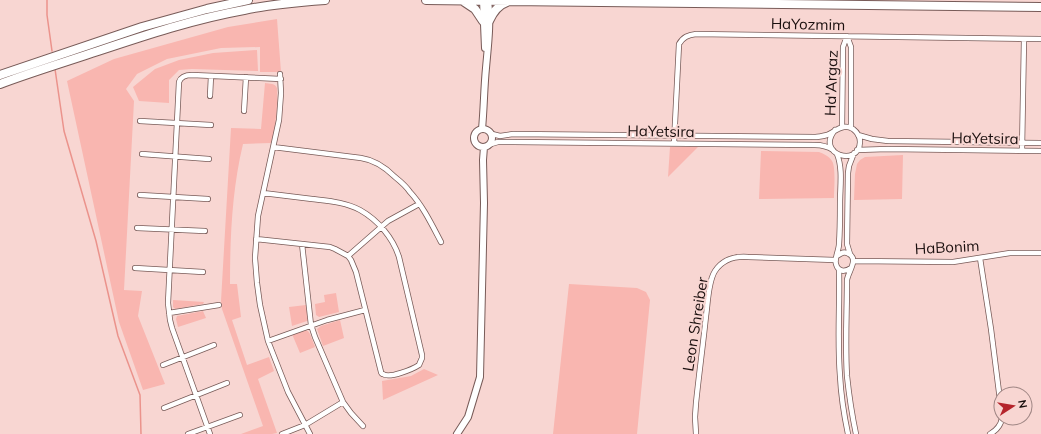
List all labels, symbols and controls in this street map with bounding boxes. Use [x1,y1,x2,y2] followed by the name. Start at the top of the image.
[771,14,845,34] street label: HaYozmim
[820,49,842,116] street label: Ha'Argaz
[627,121,695,141] street label: HaYetsira
[951,128,1019,148] street label: HaYetsira
[914,236,980,258] street label: HaBonim
[678,275,712,373] street label: Leon Shreiber
[993,386,1033,426] north arrow
[1015,398,1030,409] text: N

